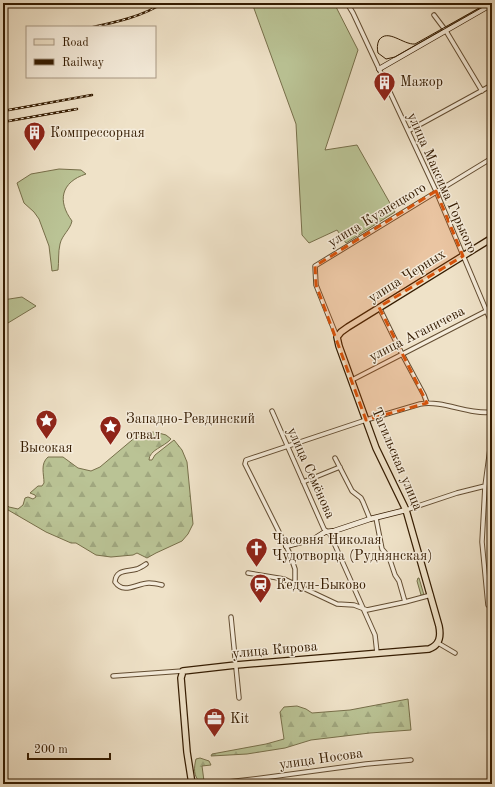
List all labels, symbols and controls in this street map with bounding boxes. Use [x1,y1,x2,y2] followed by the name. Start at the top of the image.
[26,26,156,78] legend
[62,37,89,49] text: Road
[62,57,105,69] text: Railway
[371,69,397,102] building icon: Мажор
[400,75,443,89] place label: Мажор
[405,111,479,255] street label: улица Максима Горького
[21,120,47,153] building icon: Компрессорная
[50,126,145,140] place label: Компрессорная
[326,180,428,250] street label: улица Кузнецкого
[366,247,448,305] street label: улица Черных
[367,304,467,364] street label: улица Аганичева
[369,405,425,513] street label: Тагильская улица
[33,407,59,440] place icon: Высокая
[126,412,255,442] place label: Западно-Ревдинский отвал
[98,414,124,447] place icon: Западно-Ревдинский отвал
[285,425,337,521] street label: улица Семёнова
[19,441,73,455] place label: Высокая
[272,533,432,563] place label: Часовня Николая Чудотворца (Руднянская)
[244,535,270,568] church icon: Часовня Николая Чудотворца (Руднянская)
[248,572,274,605] station icon: Кедун-Быково
[276,578,366,592] place label: Кедун-Быково
[232,639,318,661] street label: улица Кирова
[201,706,227,739] office icon: Kit
[230,712,249,726] place label: Kit
[28,735,110,761] scale bar
[34,744,68,756] text: 200 m
[278,746,364,772] street label: улица Носова

